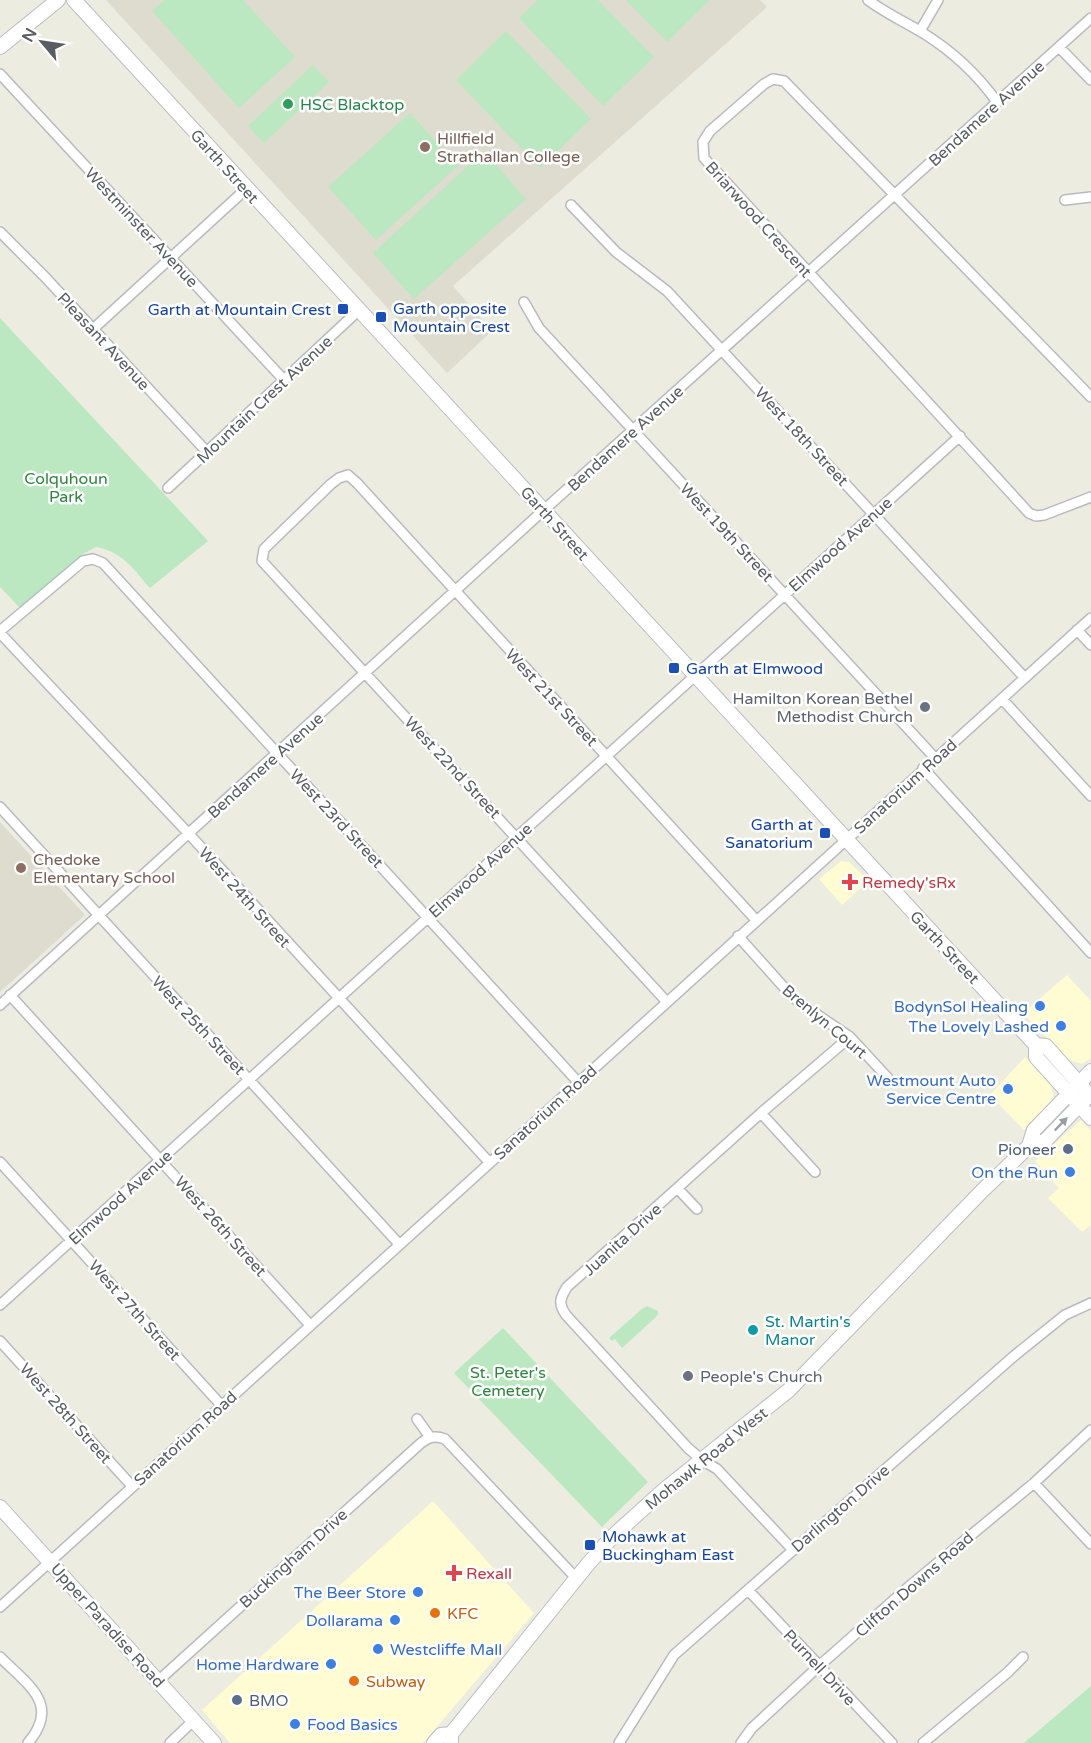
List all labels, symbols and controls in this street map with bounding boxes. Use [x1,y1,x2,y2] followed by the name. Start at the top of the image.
[12,12,72,72] north arrow
[18,25,42,46] text: N
[925,56,1049,171] street label: Bendamere Avenue
[300,95,404,115] place label: HSC Blacktop
[281,97,295,111] marker: HSC Blacktop
[186,125,263,208] street label: Garth Street
[437,129,580,167] place label: Hillfield Strathallan College
[418,140,432,154] marker: Hillfield Strathallan College
[701,158,816,282] street label: Briarwood Crescent
[80,163,202,292] street label: Westminster Avenue
[53,289,154,395] street label: Pleasant Avenue
[393,299,510,337] place label: Garth opposite Mountain Crest
[148,300,331,320] place label: Garth at Mountain Crest
[336,302,350,316] marker: Garth at Mountain Crest
[374,310,388,324] marker: Garth opposite Mountain Crest
[193,332,337,468] street label: Mountain Crest Avenue
[564,381,688,496] street label: Bendamere Avenue
[750,383,852,490] street label: West 18th Street
[24,469,108,507] park label: Colquhoun Park
[675,479,777,586] street label: West 19th Street
[516,482,593,565] street label: Garth Street
[785,493,897,596] street label: Elmwood Avenue
[501,645,602,751] street label: West 21st Street
[686,659,823,679] place label: Garth at Elmwood
[667,661,681,675] marker: Garth at Elmwood
[732,689,913,727] place label: Hamilton Korean Bethel Methodist Church
[918,700,932,714] marker: Hamilton Korean Bethel Methodist Church
[204,708,328,823] street label: Bendamere Avenue
[400,713,505,823] street label: West 22nd Street
[850,735,961,838] street label: Sanatorium Road
[285,765,387,872] street label: West 23rd Street
[725,815,813,853] place label: Garth at Sanatorium
[425,819,537,922] street label: Elmwood Avenue
[818,826,832,840] marker: Garth at Sanatorium
[194,843,295,952] street label: West 24th Street
[33,850,175,888] place label: Chedoke Elementary School
[14,861,28,875] marker: Chedoke Elementary School
[862,873,956,893] place label: Remedy'sRx
[843,875,857,889] marker: Remedy'sRx
[905,907,983,989] street label: Garth Street
[147,972,249,1079] street label: West 25th Street
[778,980,871,1063] street label: Brenlyn Court
[894,997,1028,1017] place label: BodynSol Healing
[1033,999,1047,1013] marker: BodynSol Healing
[909,1017,1049,1037] place label: The Lovely Lashed
[1054,1019,1068,1033] marker: The Lovely Lashed
[490,1061,601,1164] street label: Sanatorium Road
[867,1071,996,1109] place label: Westmount Auto Service Centre
[1001,1082,1015,1096] marker: Westmount Auto Service Centre
[1054,1117,1068,1131] one-way arrow
[998,1140,1057,1160] place label: Pioneer
[1061,1142,1075,1156] marker: Pioneer
[65,1146,177,1249] street label: Elmwood Avenue
[971,1163,1058,1183] place label: On the Run
[1063,1165,1077,1179] marker: On the Run
[170,1172,271,1281] street label: West 26th Street
[579,1199,666,1280] street label: Juanita Drive
[84,1256,185,1365] street label: West 27th Street
[765,1312,851,1350] place label: St. Martin's Manor
[746,1323,760,1337] marker: St. Martin's Manor
[15,1359,116,1468] street label: West 28th Street
[470,1363,546,1401] park label: St. Peter's Cemetery
[700,1367,823,1387] place label: People's Church
[681,1369,695,1383] marker: People's Church
[130,1387,241,1490] street label: Sanatorium Road
[641,1403,772,1514] street label: Mohawk Road West
[787,1461,894,1557] street label: Darlington Drive
[235,1505,352,1613] street label: Buckingham Drive
[602,1527,734,1565] place label: Mohawk at Buckingham East
[851,1528,978,1642] street label: Clifton Downs Road
[583,1538,597,1552] marker: Mohawk at Buckingham East
[46,1559,169,1692] street label: Upper Paradise Road
[466,1564,512,1584] place label: Rexall
[447,1566,461,1580] marker: Rexall
[294,1583,406,1603] place label: The Beer Store
[411,1585,425,1599] marker: The Beer Store
[447,1604,478,1624] place label: KFC
[428,1606,442,1620] marker: KFC
[306,1611,383,1631] place label: Dollarama
[388,1613,402,1627] marker: Dollarama
[779,1625,860,1710] street label: Purnell Drive
[390,1640,502,1660] place label: Westcliffe Mall
[371,1642,385,1656] marker: Westcliffe Mall
[196,1655,319,1675] place label: Home Hardware
[324,1657,338,1671] marker: Home Hardware
[366,1672,426,1692] place label: Subway
[347,1674,361,1688] marker: Subway
[249,1691,289,1711] place label: BMO
[230,1693,244,1707] marker: BMO
[307,1715,398,1735] place label: Food Basics
[288,1717,302,1731] marker: Food Basics

